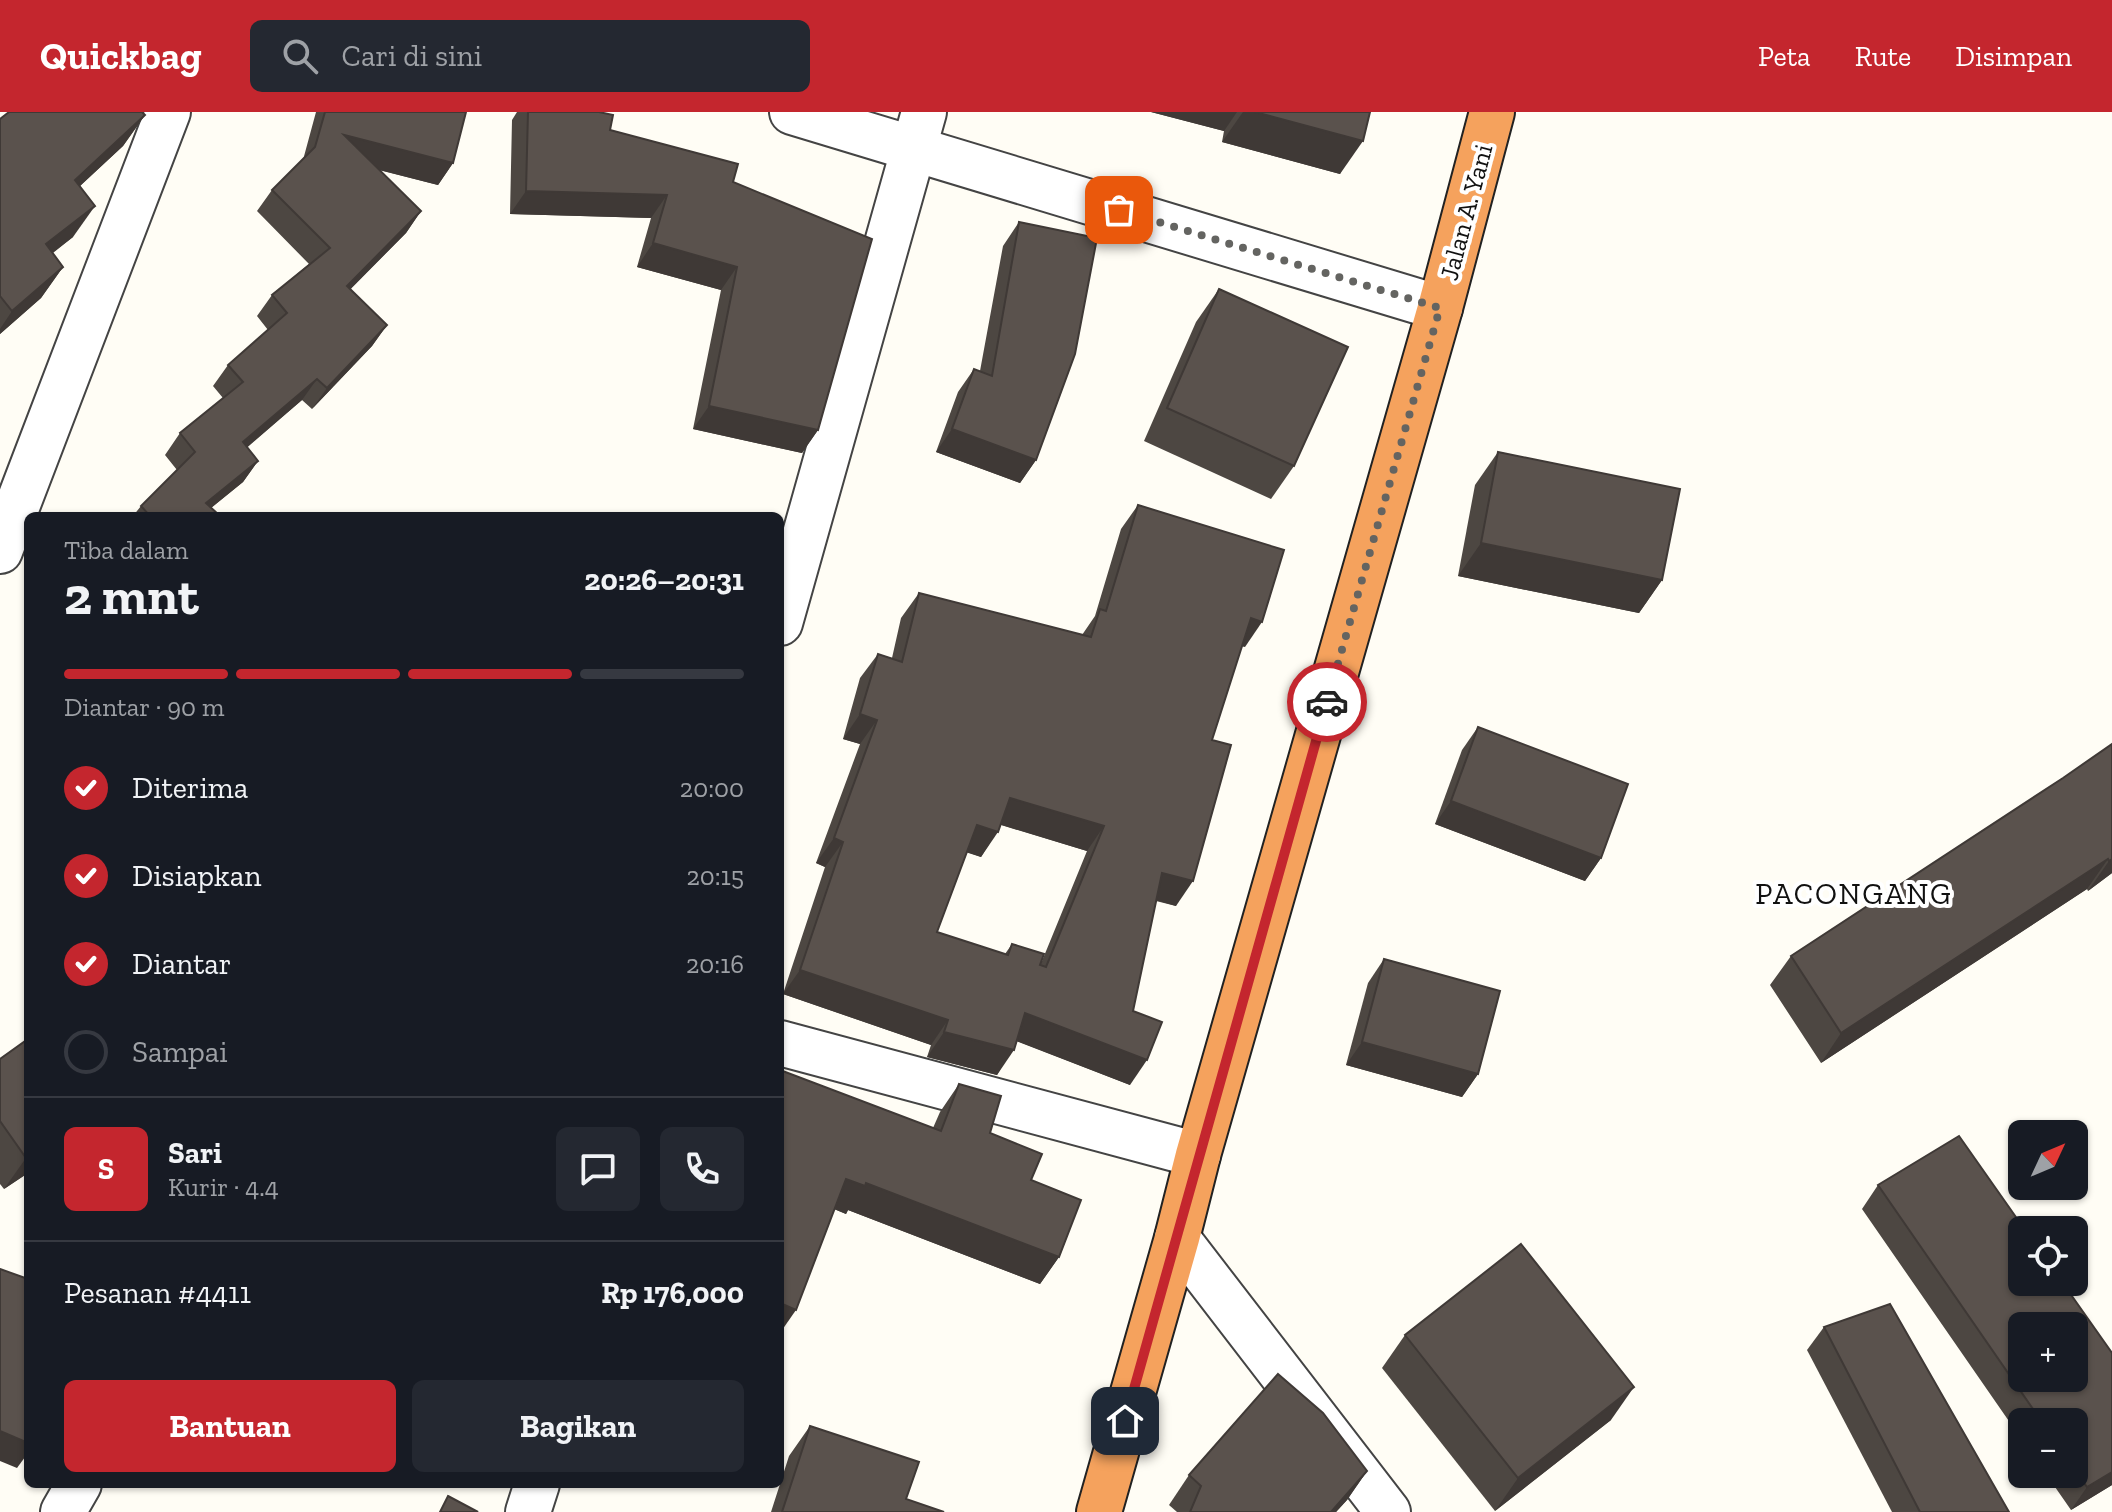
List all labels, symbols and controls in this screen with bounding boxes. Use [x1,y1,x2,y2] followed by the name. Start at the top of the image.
[250,20,810,92] search box
[40,33,202,79] text: Quickbag
[278,34,322,78] icon: search
[342,38,482,74] text: Cari di sini
[1758,40,1811,73] text: Peta
[1855,40,1911,73] text: Rute
[1955,40,2072,73] text: Disimpan
[1433,141,1499,283] street label: Jalan A. Yani
[1085,176,1153,244] pin
[1097,188,1141,232] icon: bag
[64,534,189,566] text: Tiba dalam
[584,562,744,598] text: 20:26–20:31
[64,565,199,627] text: 2 mnt
[1287,662,1367,742] courier
[1305,680,1349,724] icon: car
[64,691,224,723] text: Diantar · 90 m
[64,766,108,810] icon: check
[132,770,248,806] text: Diterima
[680,772,744,804] text: 20:00
[64,854,108,898] icon: check
[132,858,261,894] text: Disiapkan
[686,860,744,892] text: 20:15
[1755,876,1953,912] district label: PACONGANG
[64,942,108,986] icon: check
[132,946,231,982] text: Diantar
[686,948,744,980] text: 20:16
[132,1034,228,1070] text: Sampai
[2008,1120,2088,1200] north arrow
[2008,1120,2088,1488] map controls
[556,1127,640,1211] button: chat
[660,1127,744,1211] button: phone
[168,1135,222,1171] text: Sari
[98,1151,114,1187] text: S
[168,1171,279,1203] text: Kurir · 4.4
[2008,1216,2088,1296] button: locate
[64,1275,251,1311] text: Pesanan #4411
[601,1275,744,1311] text: Rp 176,000
[2008,1312,2088,1392] button: +
[64,1380,396,1472] button: Bantuan
[412,1380,744,1472] button: Bagikan
[1091,1387,1159,1455] pin
[1103,1399,1147,1443] icon: home
[2008,1408,2088,1488] button: −

